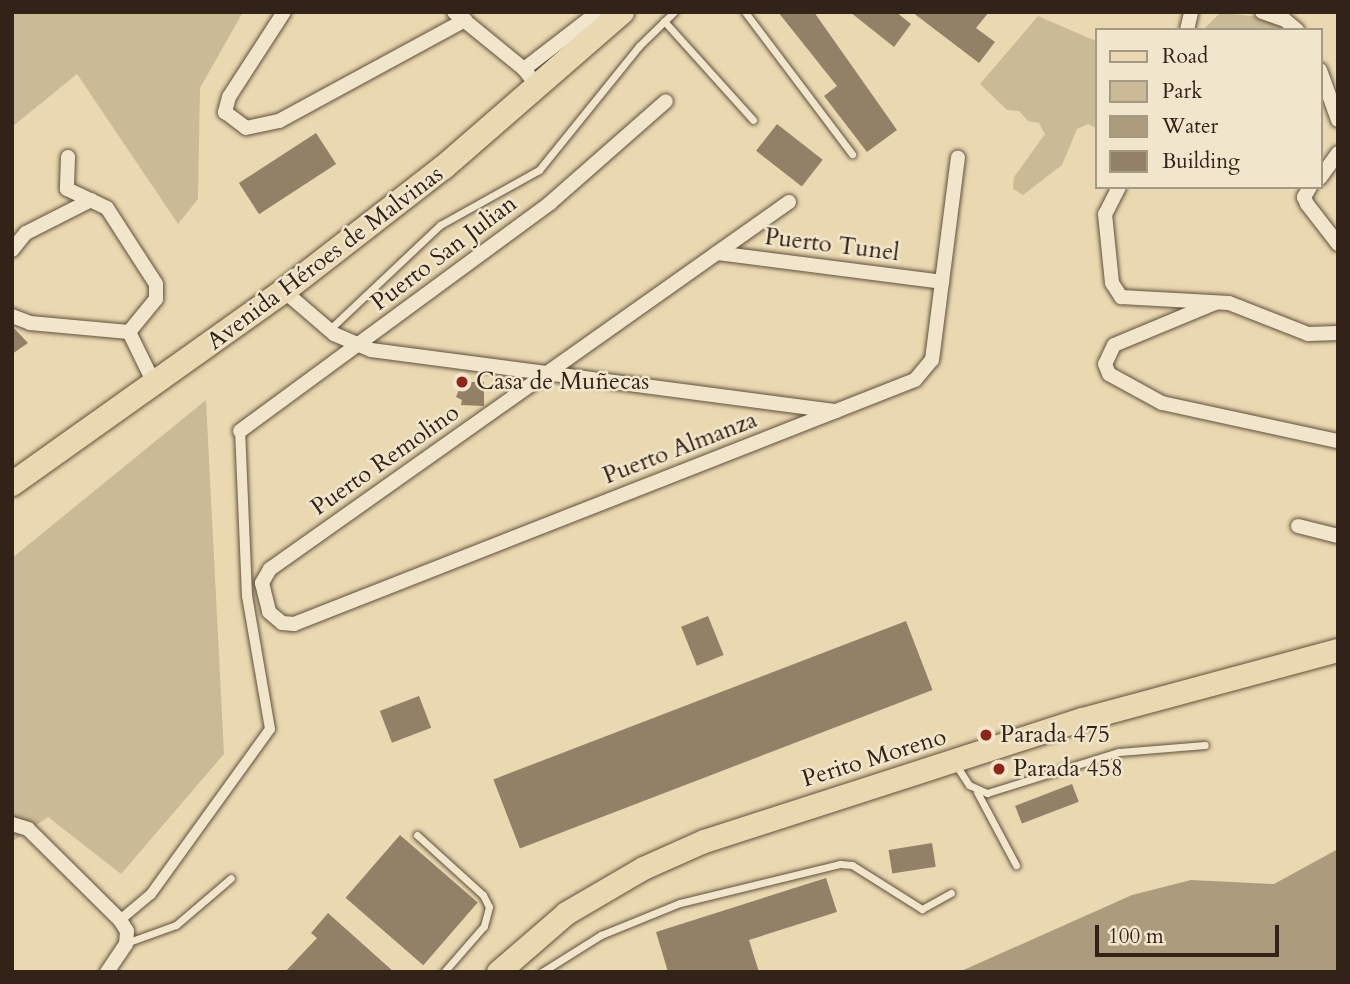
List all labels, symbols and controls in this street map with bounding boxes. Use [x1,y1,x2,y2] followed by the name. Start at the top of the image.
[1094,28,1322,189] legend
[1162,42,1208,71] text: Road
[1162,77,1202,106] text: Park
[1162,112,1218,141] text: Water
[1162,147,1240,176] text: Building
[201,160,449,356] street label: Avenida Héroes de Malvinas
[366,189,522,317] street label: Puerto San Julian
[763,222,901,268] street label: Puerto Tunel
[476,368,649,396] place label: Casa de Muñecas
[454,374,470,390] marker: Casa de Muñecas
[305,398,465,522] street label: Puerto Remolino
[599,405,761,491] street label: Puerto Almanza
[1000,721,1110,749] place label: Parada 475
[798,722,950,794] street label: Perito Moreno
[978,727,994,743] marker: Parada 475
[1013,755,1123,783] place label: Parada 458
[991,761,1007,777] marker: Parada 458
[1098,911,1282,955] scale bar
[1108,922,1164,951] text: 100 m

